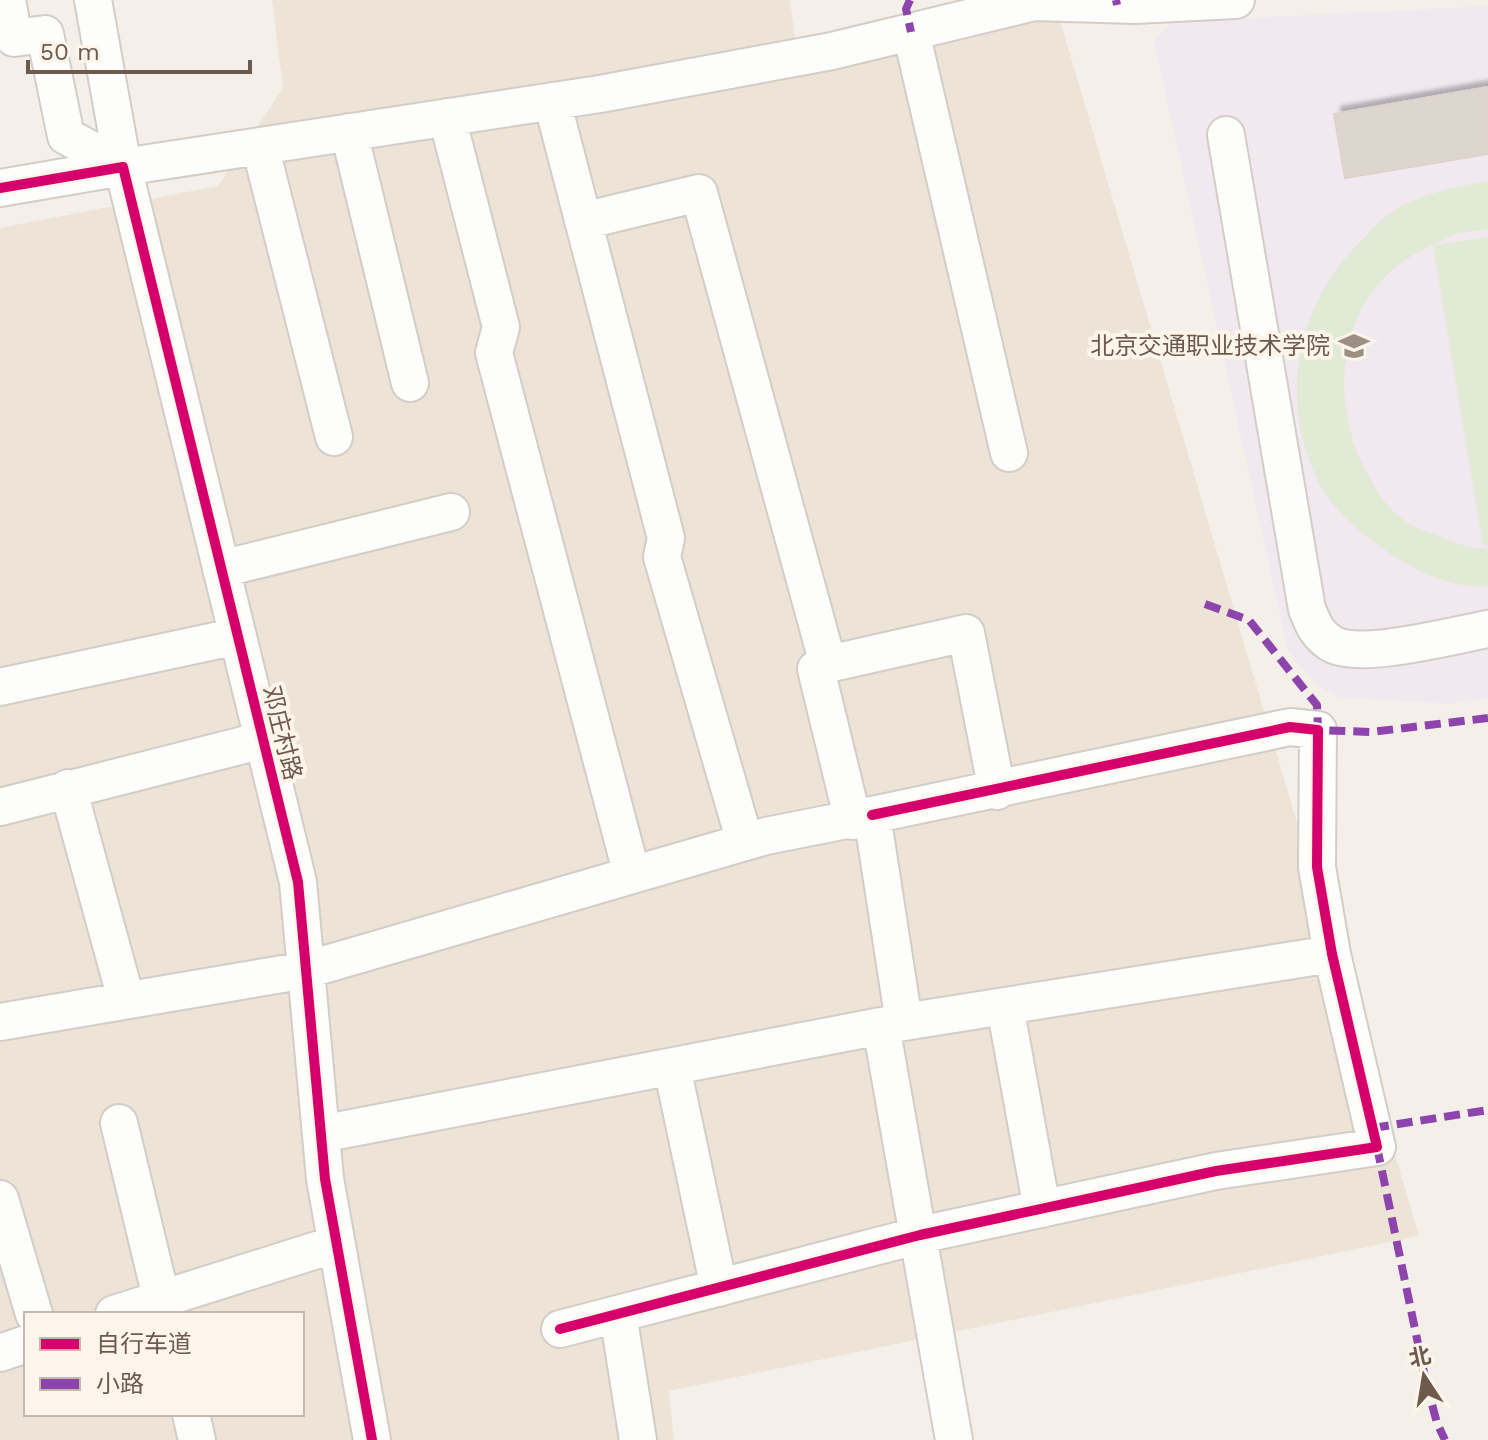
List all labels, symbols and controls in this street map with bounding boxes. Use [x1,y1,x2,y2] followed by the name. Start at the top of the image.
[28,24,250,74] scale bar
[40,38,100,66] text: 50 m
[1337,329,1371,363] school or university icon: 北京交通职业技术学院
[1090,332,1330,360] place label: 北京交通职业技术学院
[257,683,307,783] street label: 邓庄村路
[24,1312,304,1416] legend
[96,1330,192,1358] text: 自行车道
[1384,1336,1464,1416] north arrow
[1407,1342,1433,1371] text: 北
[96,1370,144,1398] text: 小路

